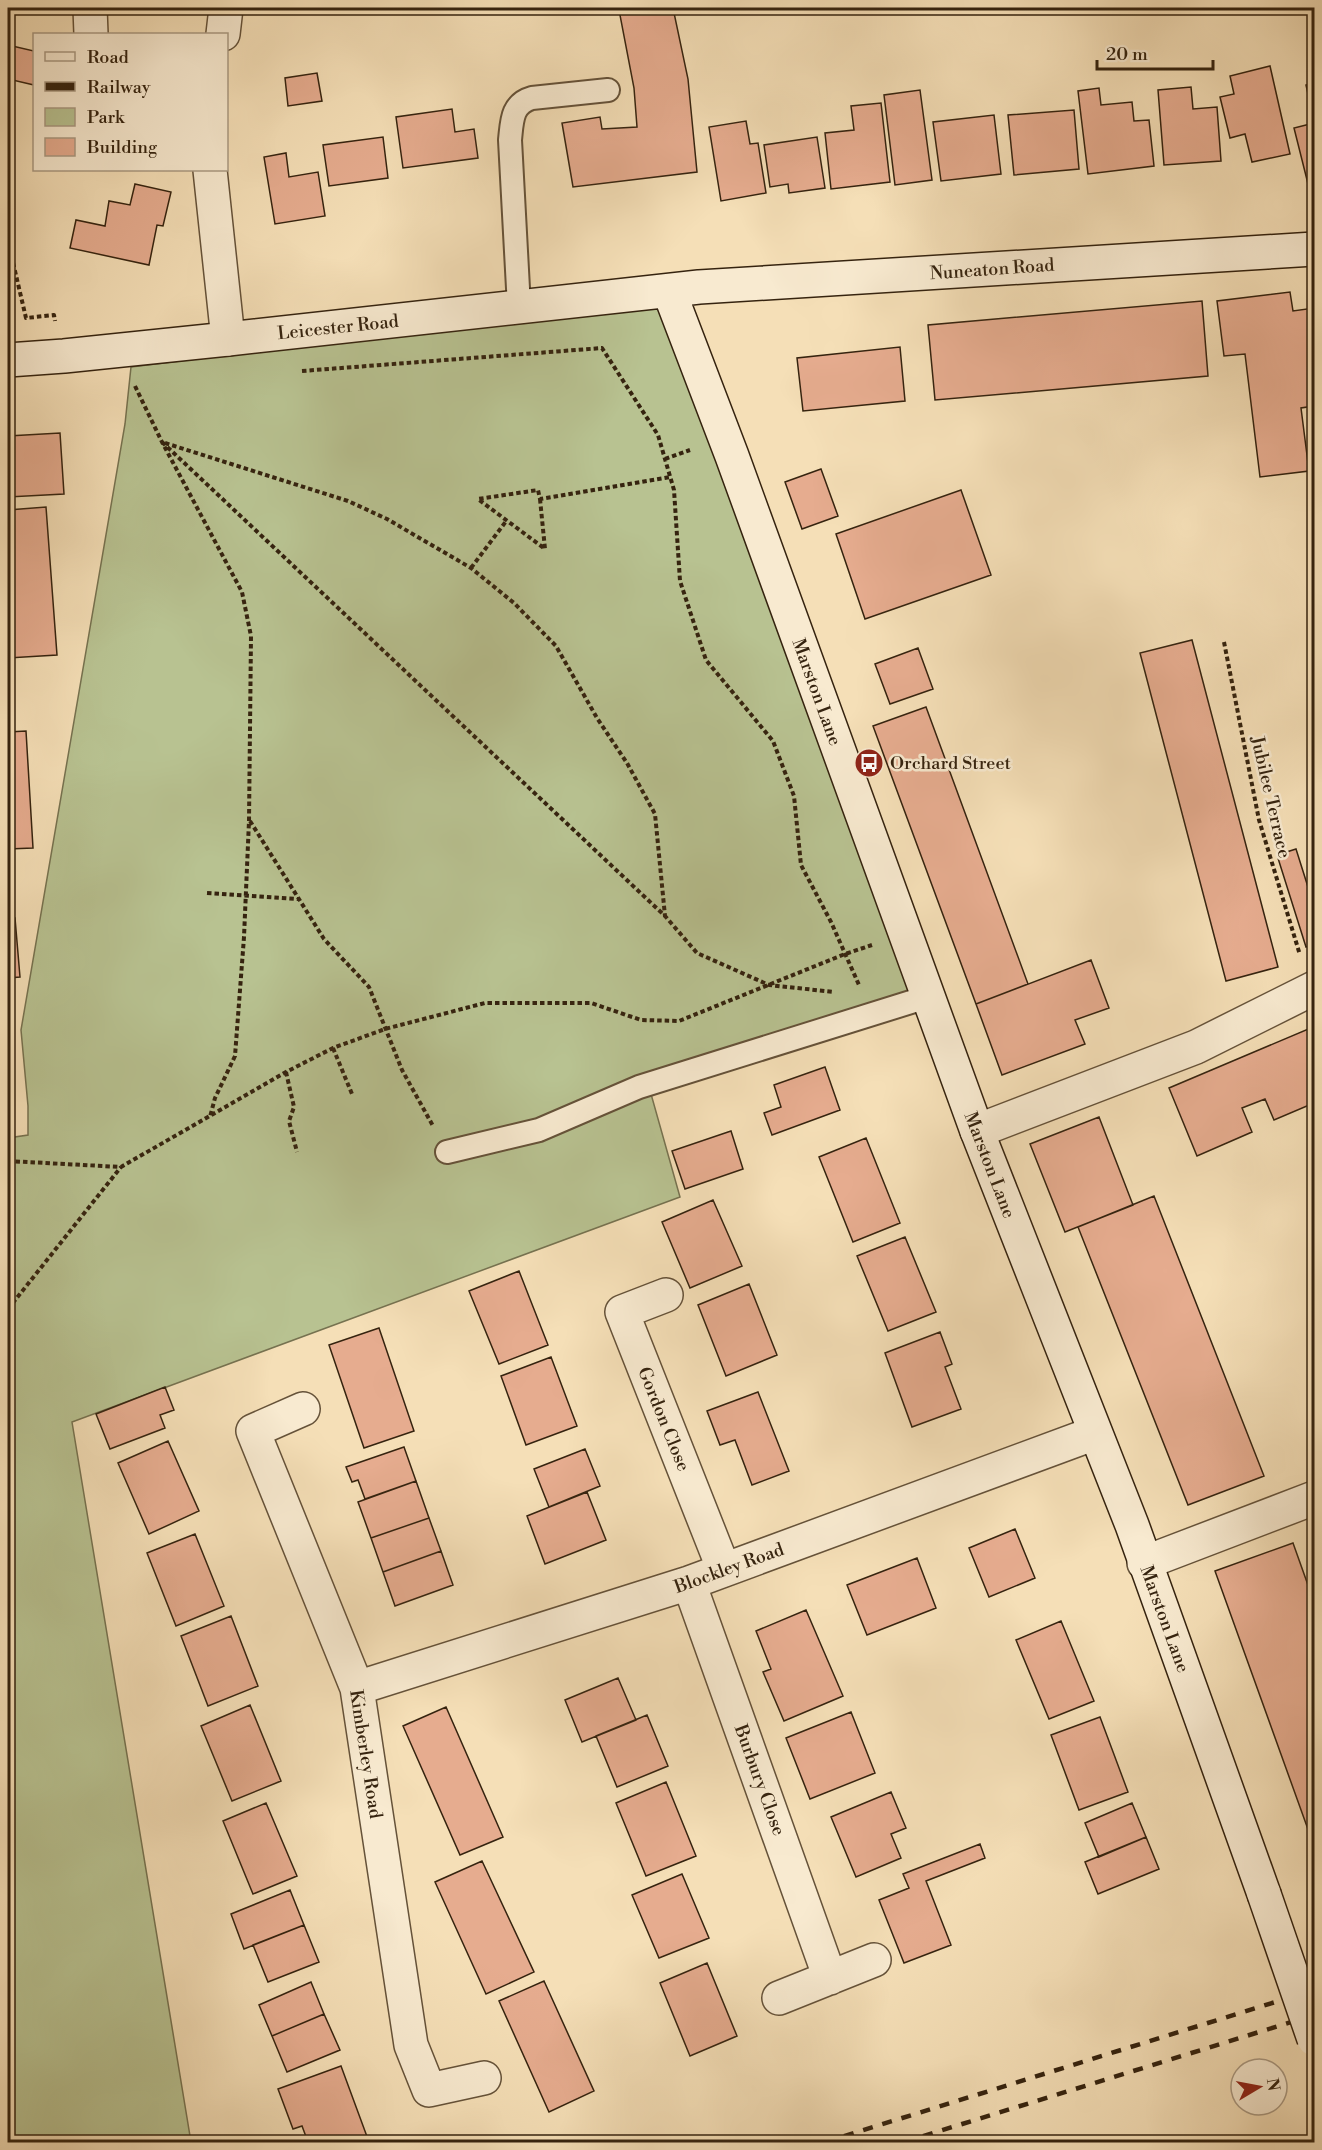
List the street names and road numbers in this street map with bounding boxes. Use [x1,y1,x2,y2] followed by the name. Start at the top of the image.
[929,254,1056,285] street label: Nuneaton Road
[276,310,401,345] street label: Leicester Road
[787,635,847,749] street label: Marston Lane
[1245,733,1296,860] street label: Jubilee Terrace
[959,1109,1020,1222] street label: Marston Lane
[632,1364,695,1475] street label: Gordon Close
[670,1538,788,1599] street label: Blockley Road
[1135,1562,1195,1676] street label: Marston Lane
[344,1688,387,1821] street label: Kimberley Road
[728,1720,790,1839] street label: Burbury Close

